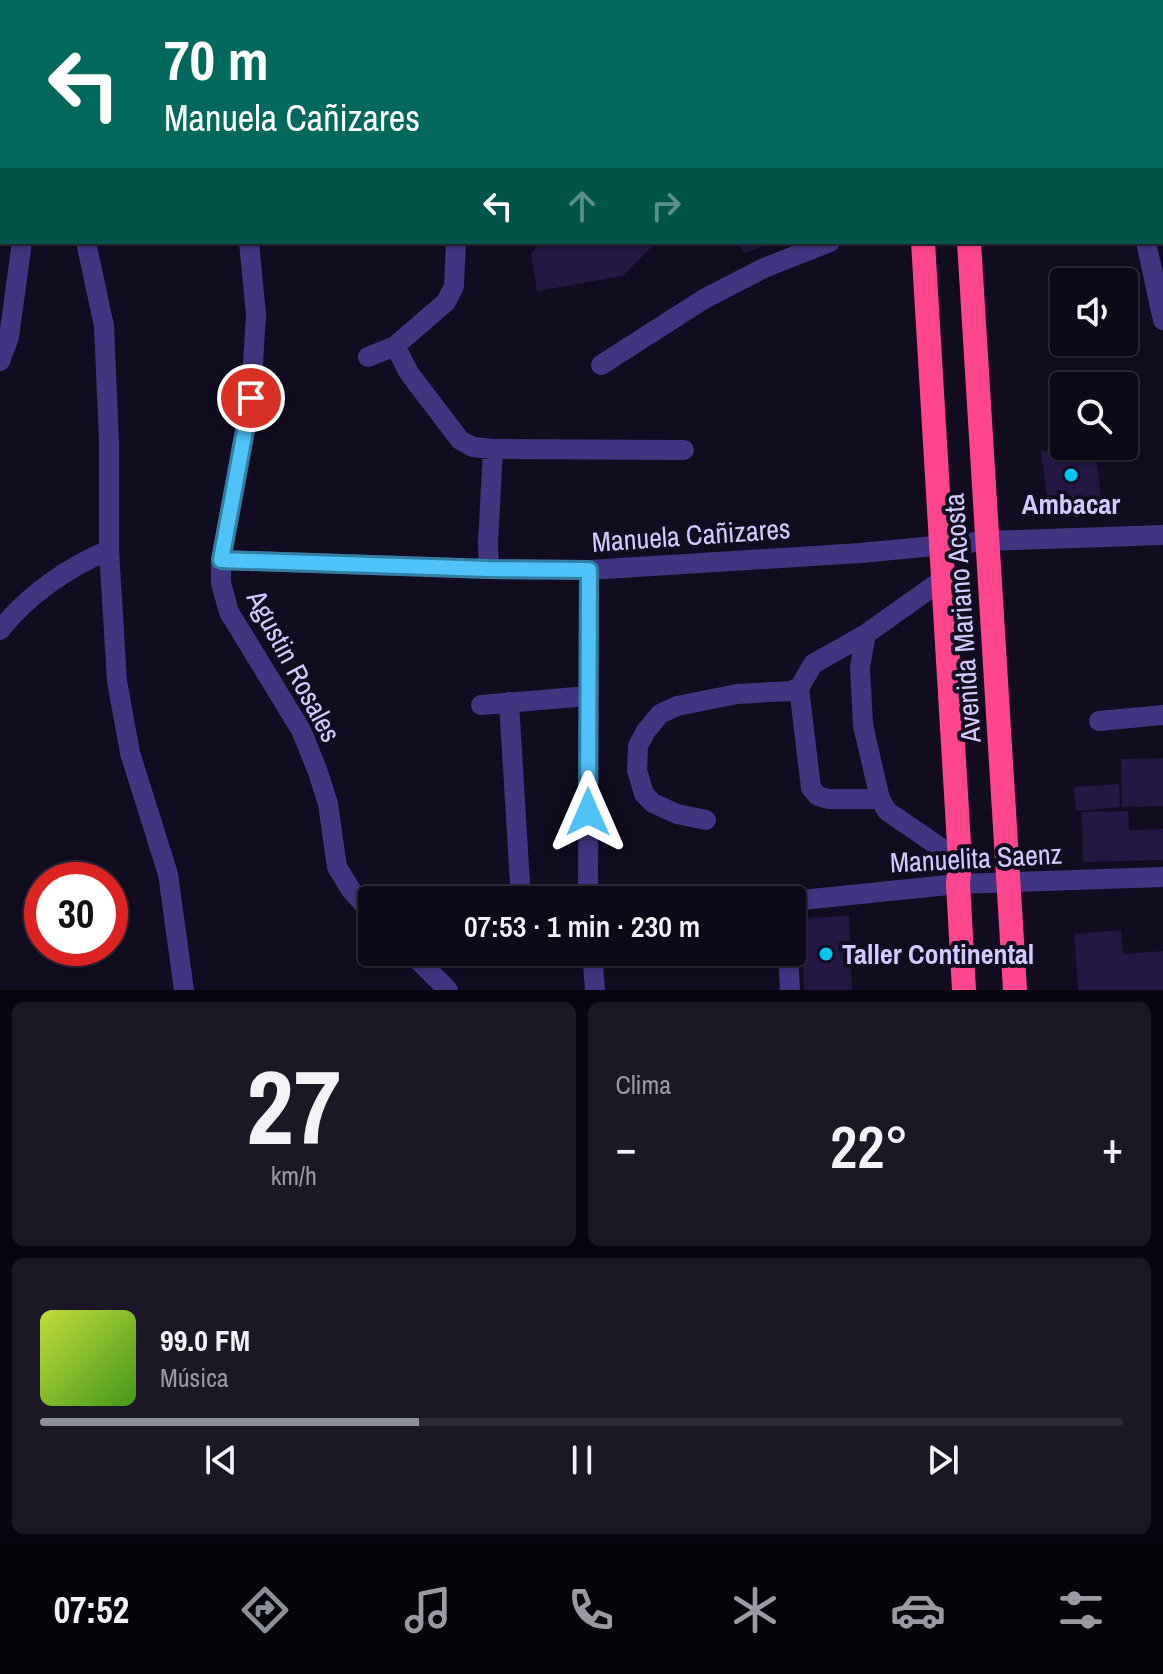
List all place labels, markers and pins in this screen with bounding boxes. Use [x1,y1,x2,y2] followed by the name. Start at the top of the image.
[217,364,285,432] pin
[1062,466,1080,484] marker: Ambacar
[1022,485,1120,523] place label: Ambacar
[842,935,1034,973] place label: Taller Continental
[817,945,835,963] marker: Taller Continental

